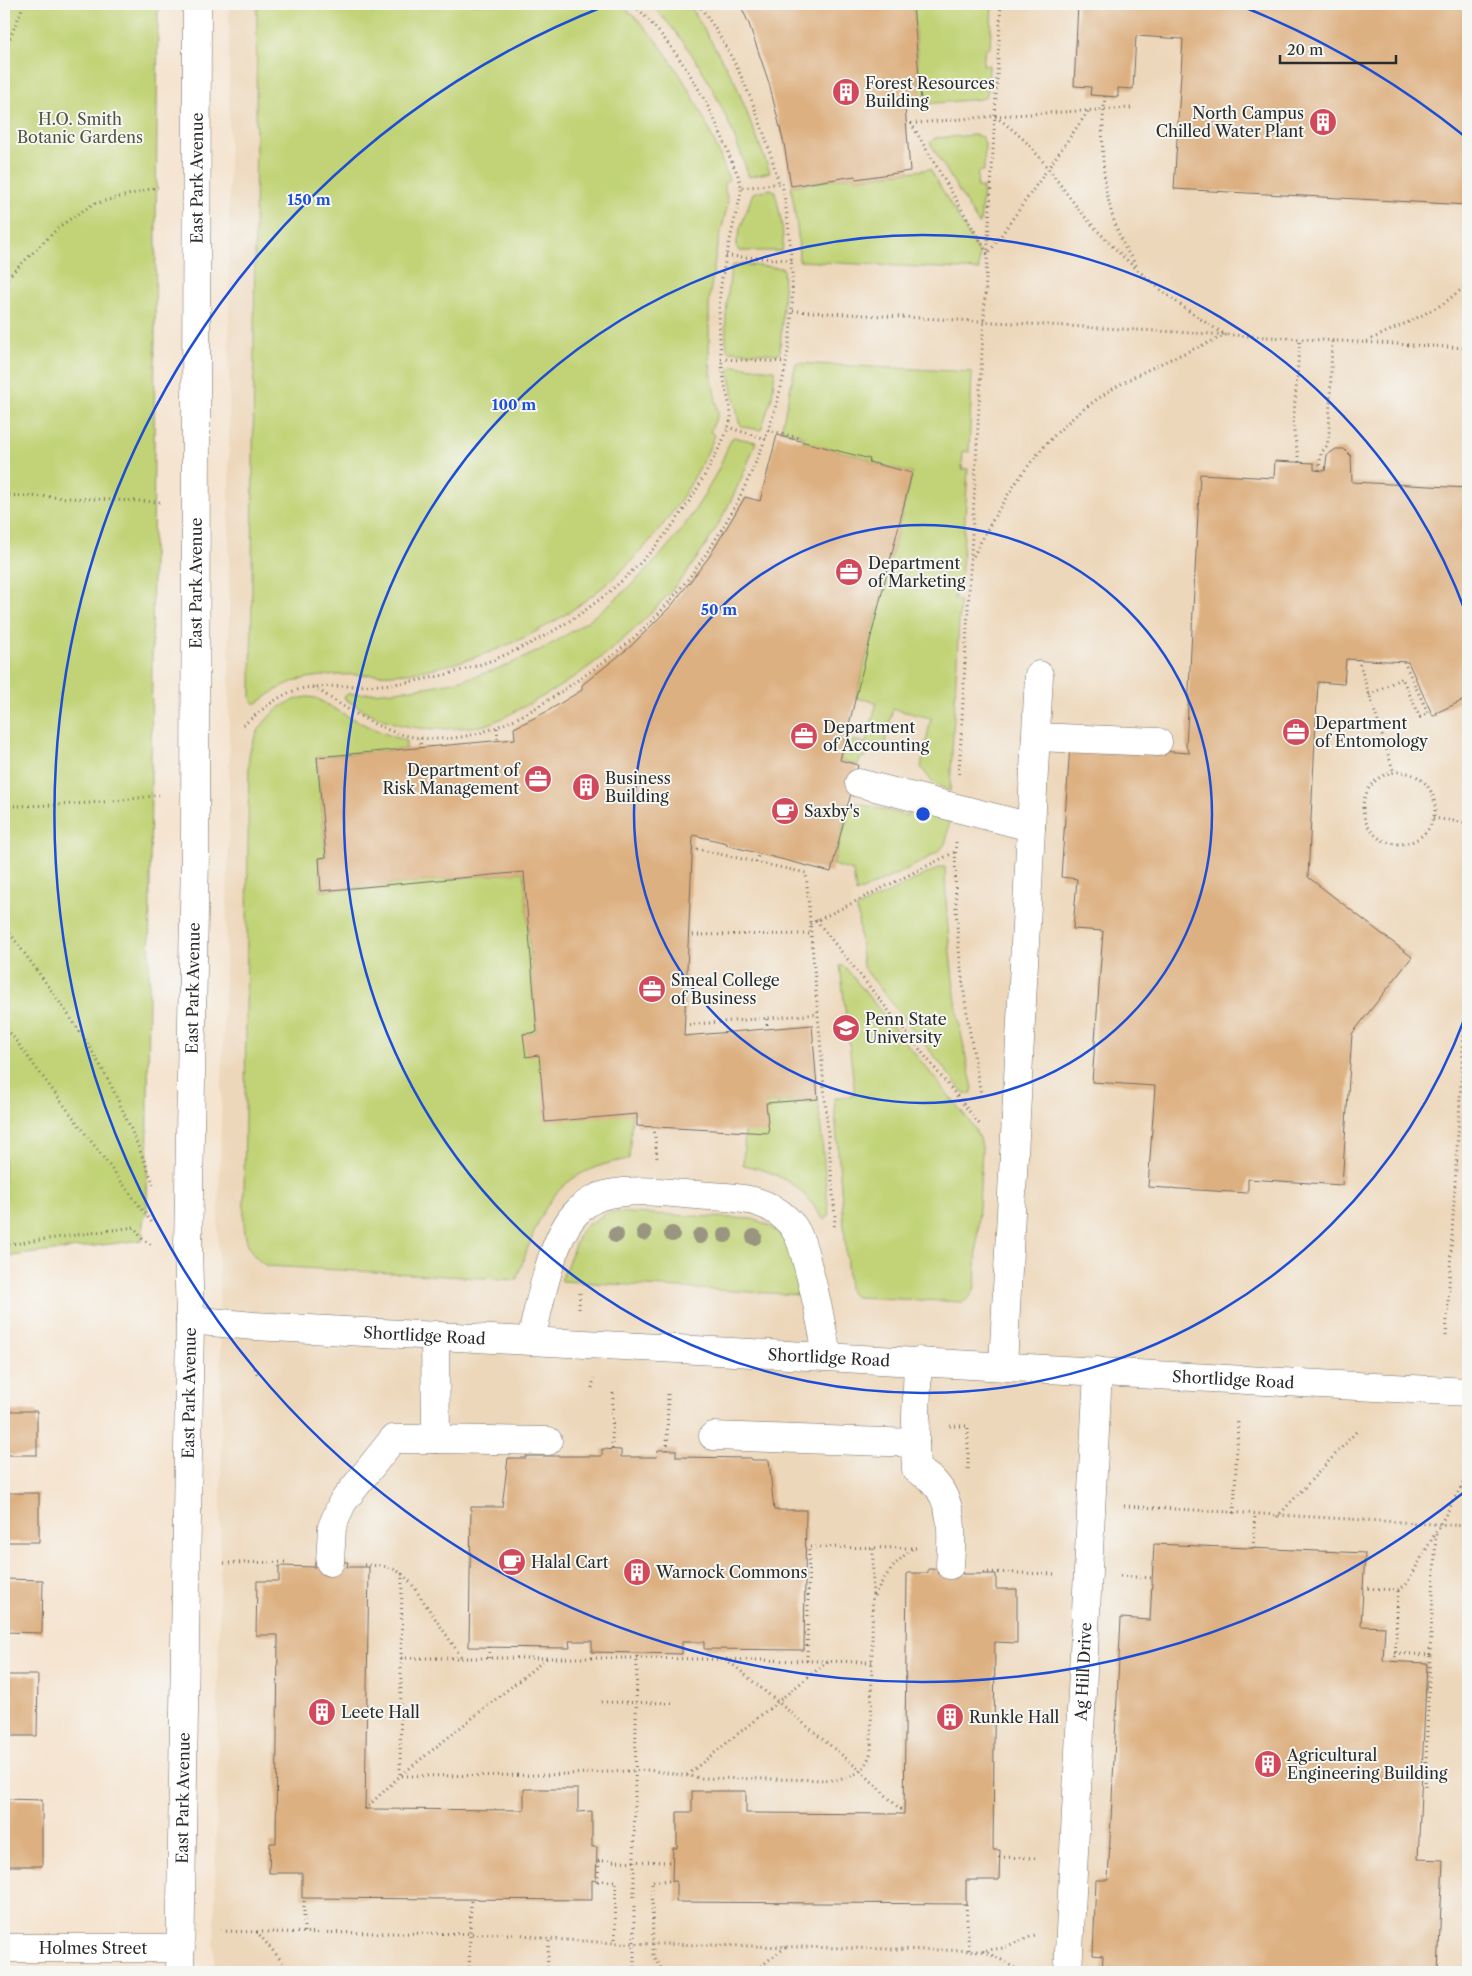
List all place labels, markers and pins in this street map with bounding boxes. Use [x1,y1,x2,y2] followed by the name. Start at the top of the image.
[865,73,995,111] place label: Forest Resources Building
[831,77,861,107] building icon: Forest Resources Building
[1156,103,1304,141] place label: North Campus Chilled Water Plant
[1308,107,1338,137] building icon: North Campus Chilled Water Plant
[868,553,966,591] place label: Department of Marketing
[834,557,864,587] office icon: Department of Marketing
[1315,713,1429,751] place label: Department of Entomology
[823,717,930,755] place label: Department of Accounting
[1281,717,1311,747] office icon: Department of Entomology
[789,721,819,751] office icon: Department of Accounting
[382,760,521,798] place label: Department of Risk Management
[523,764,553,794] office icon: Department of Risk Management
[605,768,671,806] place label: Business Building
[571,772,601,802] building icon: Business Building
[770,796,800,826] cafe icon: Saxby's
[804,801,860,821] place label: Saxby's
[914,805,932,823] centre of rings
[671,970,780,1008] place label: Smeal College of Business
[637,974,667,1004] office icon: Smeal College of Business
[865,1009,947,1047] place label: Penn State University
[831,1013,861,1043] school or university icon: Penn State University
[497,1547,527,1577] cafe icon: Halal Cart
[531,1552,609,1572] place label: Halal Cart
[622,1557,652,1587] building icon: Warnock Commons
[655,1562,807,1582] place label: Warnock Commons
[307,1697,337,1727] building icon: Leete Hall
[341,1702,420,1722] place label: Leete Hall
[935,1702,965,1732] building icon: Runkle Hall
[969,1707,1060,1727] place label: Runkle Hall
[1286,1745,1448,1783] place label: Agricultural Engineering Building
[1253,1749,1283,1779] building icon: Agricultural Engineering Building

